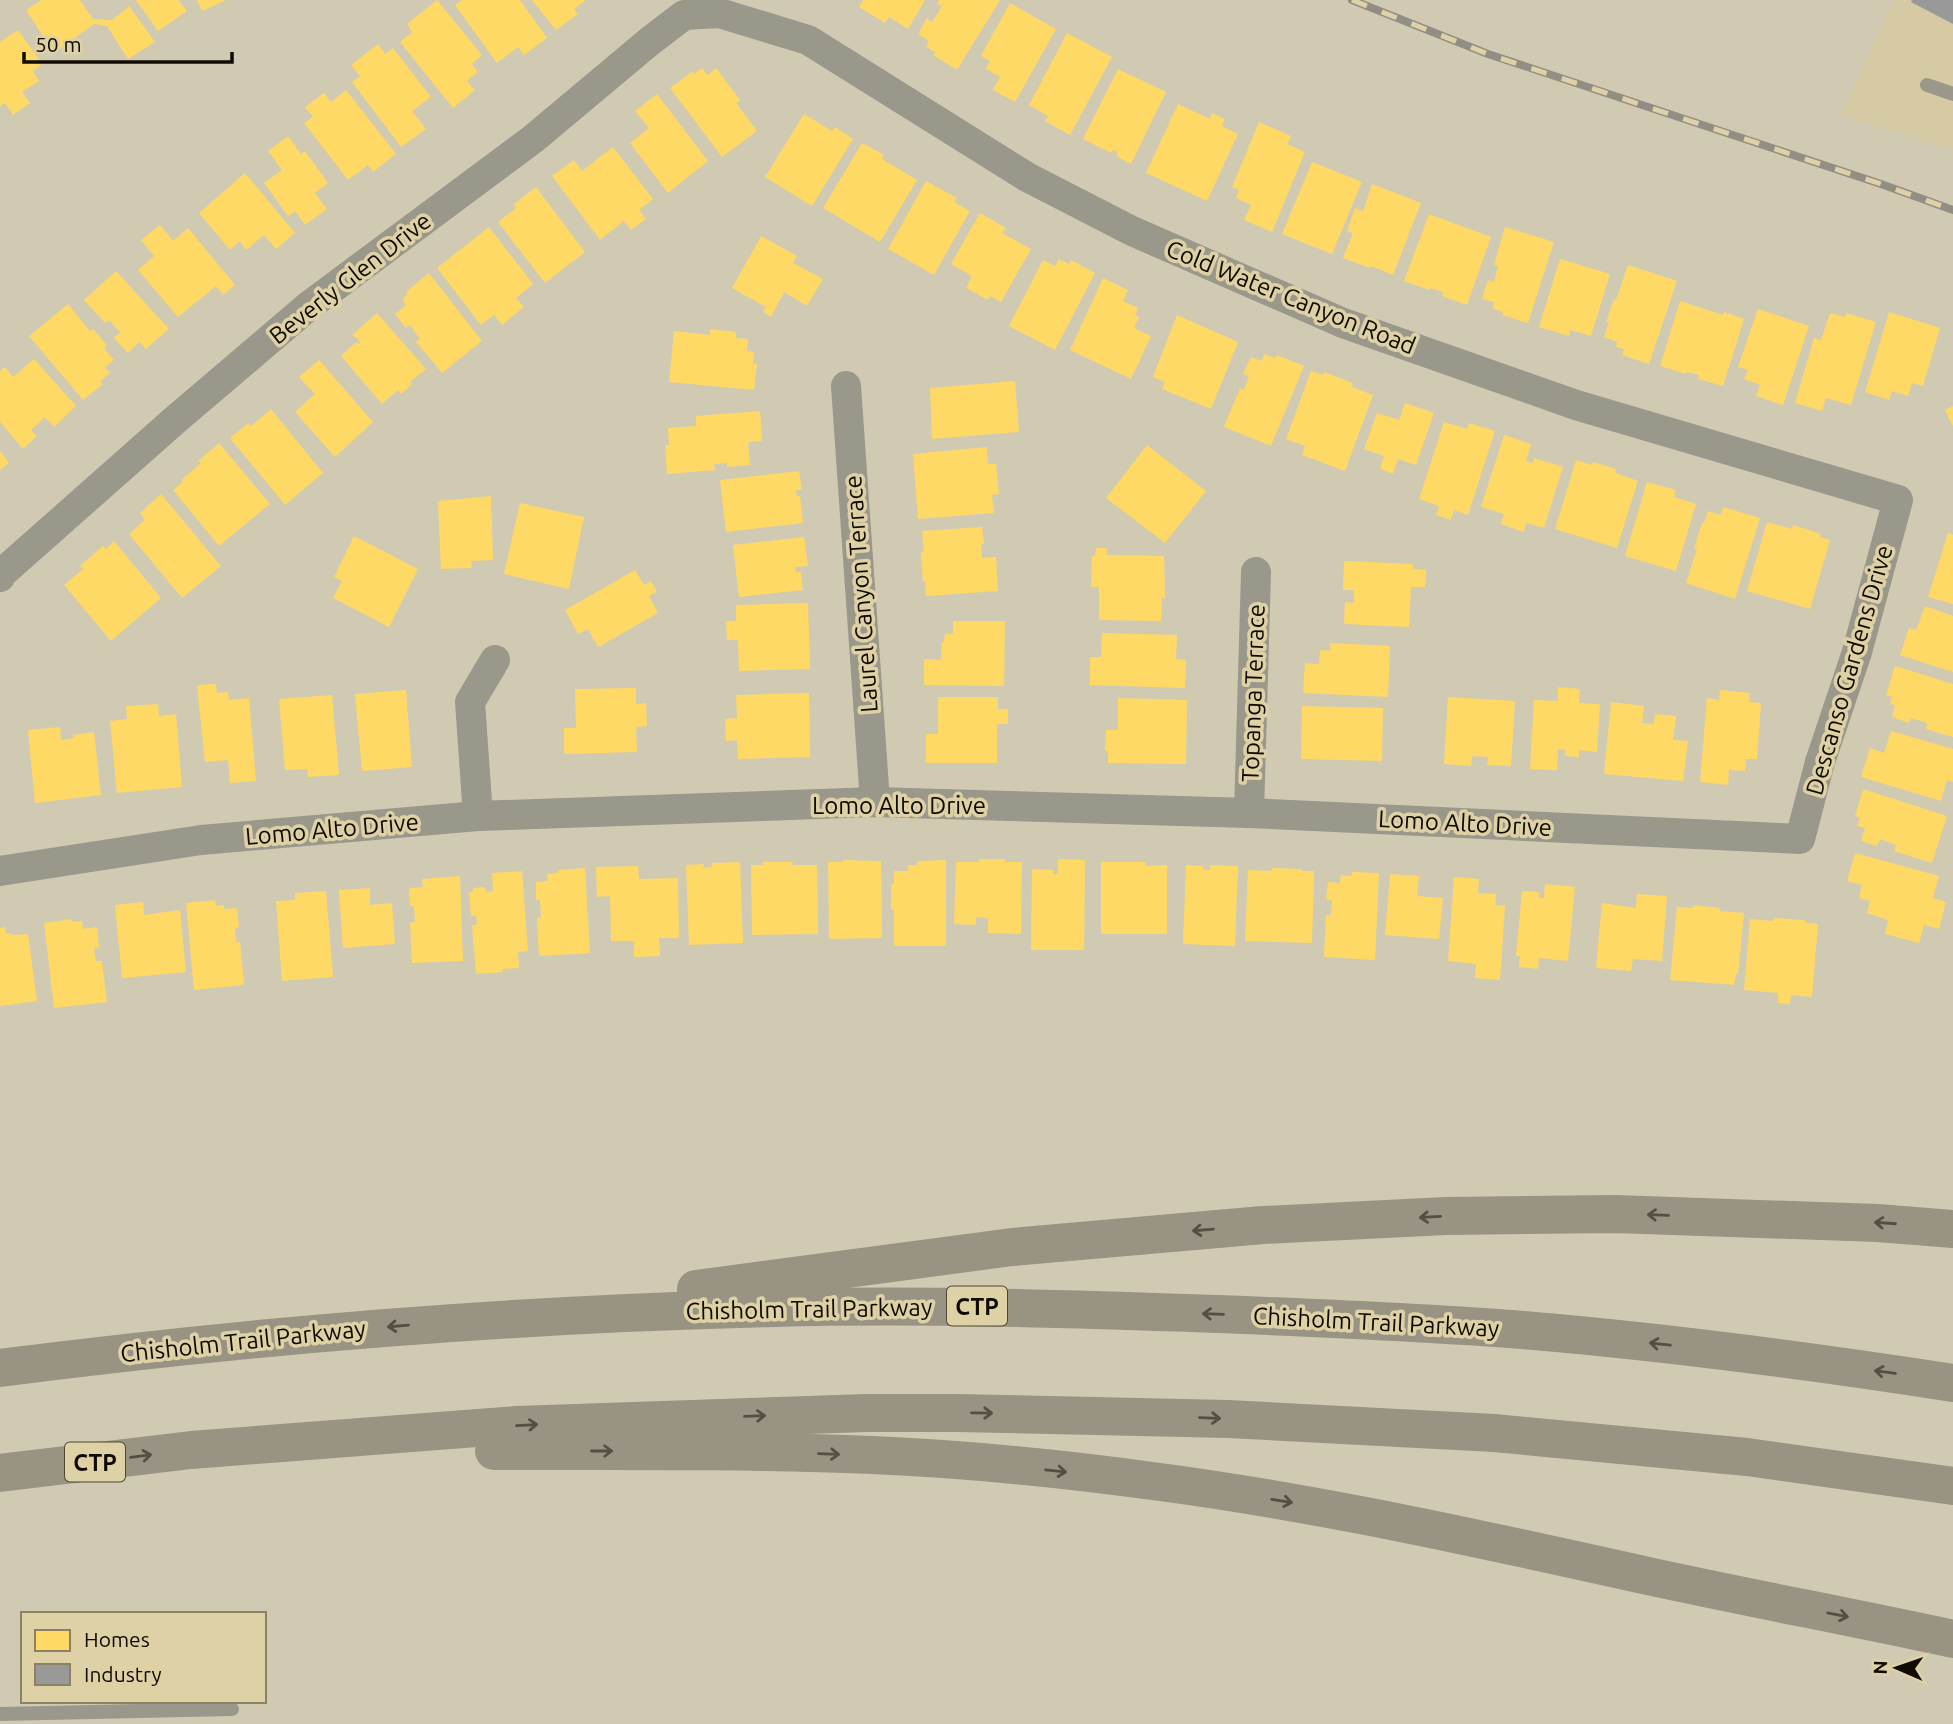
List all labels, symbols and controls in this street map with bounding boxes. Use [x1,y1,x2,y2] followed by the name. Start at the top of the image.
[24,21,233,65] scale bar
[35,32,82,56] text: 50 m
[264,207,436,349] street label: Beverly Glen Drive
[1162,235,1420,359] street label: Cold Water Canyon Road
[839,474,883,714] street label: Laurel Canyon Terrace
[1800,542,1898,798] street label: Descanso Gardens Drive
[1236,603,1270,783] street label: Topanga Terrace
[812,792,986,819] street label: Lomo Alto Drive
[1377,805,1553,841] street label: Lomo Alto Drive
[244,808,420,850] street label: Lomo Alto Drive
[1646,1209,1669,1222] one-way arrow
[1419,1210,1442,1223] one-way arrow
[1874,1217,1897,1230] one-way arrow
[1192,1224,1215,1237] one-way arrow
[947,1287,1007,1326] road number: CTP
[685,1293,933,1325] street label: Chisholm Trail Parkway
[1252,1302,1500,1342] street label: Chisholm Trail Parkway
[1202,1308,1225,1321] one-way arrow
[119,1315,368,1367] street label: Chisholm Trail Parkway
[387,1320,410,1333] one-way arrow
[1649,1338,1672,1351] one-way arrow
[1875,1366,1897,1379] one-way arrow
[970,1407,993,1420] one-way arrow
[743,1410,766,1423] one-way arrow
[1198,1411,1221,1425] one-way arrow
[516,1418,538,1431] one-way arrow
[65,1442,125,1482] road number: CTP
[590,1444,613,1458] one-way arrow
[818,1447,841,1461] one-way arrow
[129,1450,152,1463] one-way arrow
[1044,1464,1067,1477] one-way arrow
[1270,1495,1293,1508] one-way arrow
[1826,1609,1849,1623] one-way arrow
[21,1612,266,1703] legend
[84,1627,150,1651] text: Homes
[1862,1633,1932,1703] north arrow
[1869,1660,1891,1675] text: N
[84,1662,162,1686] text: Industry

